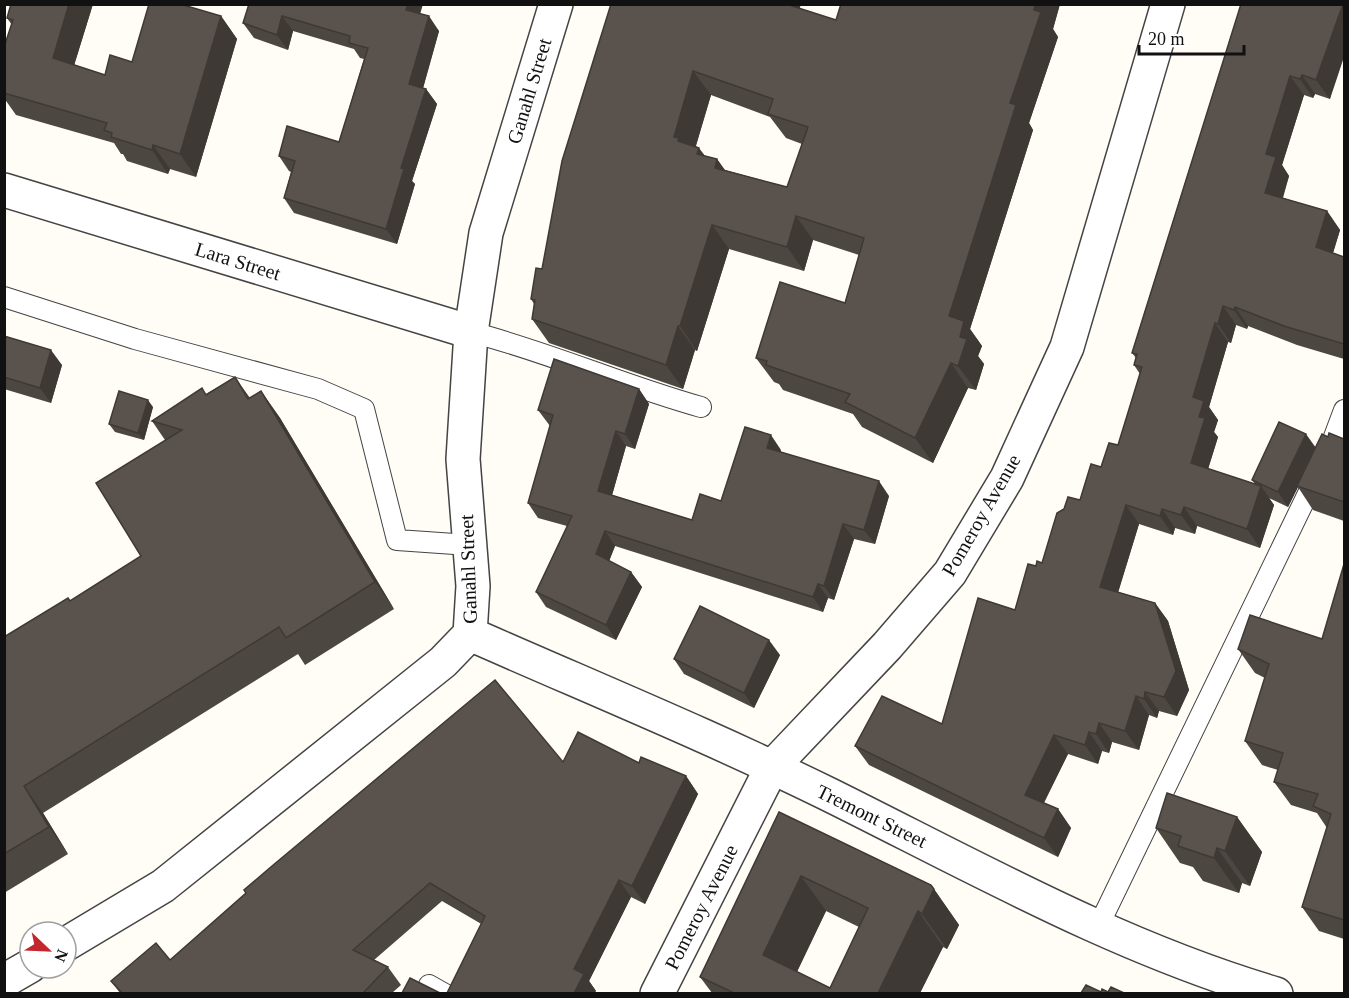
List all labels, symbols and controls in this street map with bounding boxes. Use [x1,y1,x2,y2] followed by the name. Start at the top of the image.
[1139,18,1244,56] scale bar
[1148,29,1185,49] text: 20 m
[502,35,556,147] street label: Ganahl Street
[193,238,284,285] street label: Lara Street
[937,450,1026,580] street label: Pomeroy Avenue
[455,514,481,624] street label: Ganahl Street
[813,780,931,852] street label: Tremont Street
[660,841,743,973] street label: Pomeroy Avenue
[18,920,78,980] north arrow
[51,947,71,965] text: N

